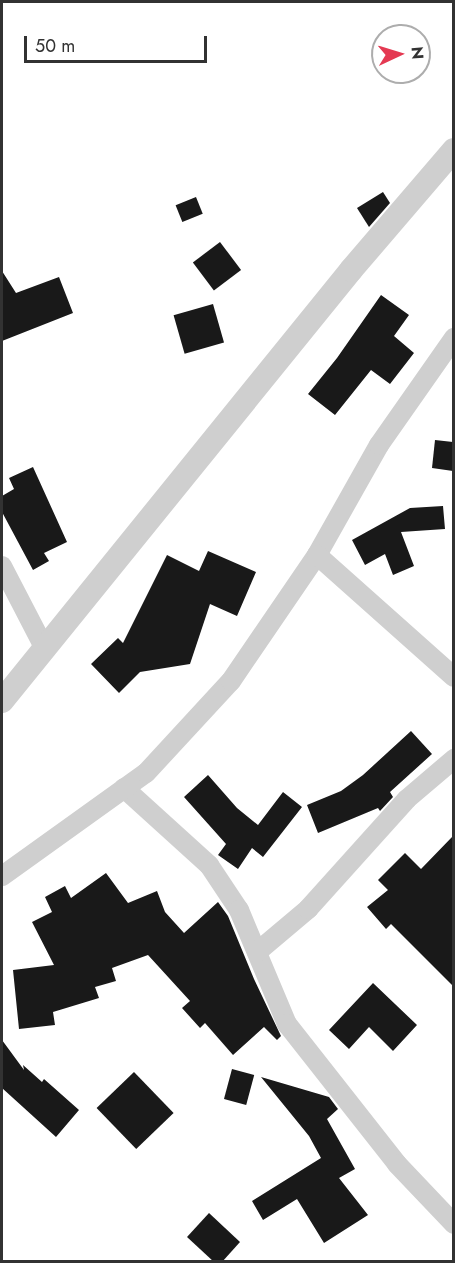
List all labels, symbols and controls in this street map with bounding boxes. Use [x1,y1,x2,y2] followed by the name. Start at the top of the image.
[27,24,210,62] scale bar
[371,24,431,84] north arrow
[35,33,75,59] text: 50 m
[406,46,429,60] text: N

